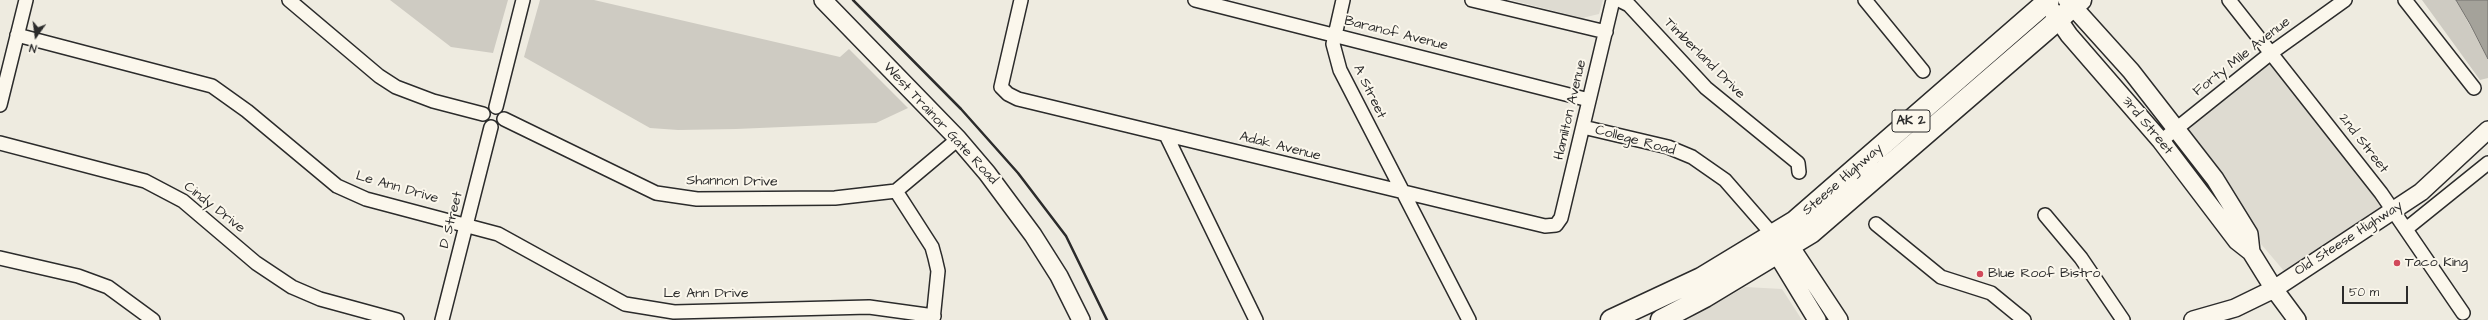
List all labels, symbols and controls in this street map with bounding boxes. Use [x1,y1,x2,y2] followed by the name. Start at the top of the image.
[1342,13,1450,55] street label: Baranof Avenue
[2190,14,2294,100] street label: Forty Mile Avenue
[1660,15,1748,103] street label: Timberland Drive
[16,16,56,56] north arrow
[28,40,38,56] text: N
[1551,58,1591,162] street label: Hamilton Avenue
[879,59,1001,189] street label: West Trainor Gate Road
[1349,62,1389,122] street label: A Street
[2118,93,2176,159] street label: 3rd Street
[1892,110,1930,132] road number: AK 2
[2335,111,2391,177] street label: 2nd Street
[1593,122,1677,160] street label: College Road
[1238,129,1322,165] street label: Adak Avenue
[1799,141,1887,219] street label: Steese Highway
[354,168,440,208] street label: Le Ann Drive
[686,173,778,191] street label: Shannon Drive
[180,179,248,237] street label: Cindy Drive
[437,190,467,250] street label: D Street
[2292,198,2406,280] street label: Old Steese Highway
[2405,255,2468,271] place label: Taco King
[2392,258,2402,268] marker: Taco King
[1988,266,2100,282] place label: Blue Roof Bistro
[1975,269,1985,279] marker: Blue Roof Bistro
[2344,278,2410,304] scale bar
[2349,284,2379,301] text: 50 m
[663,286,749,302] street label: Le Ann Drive

